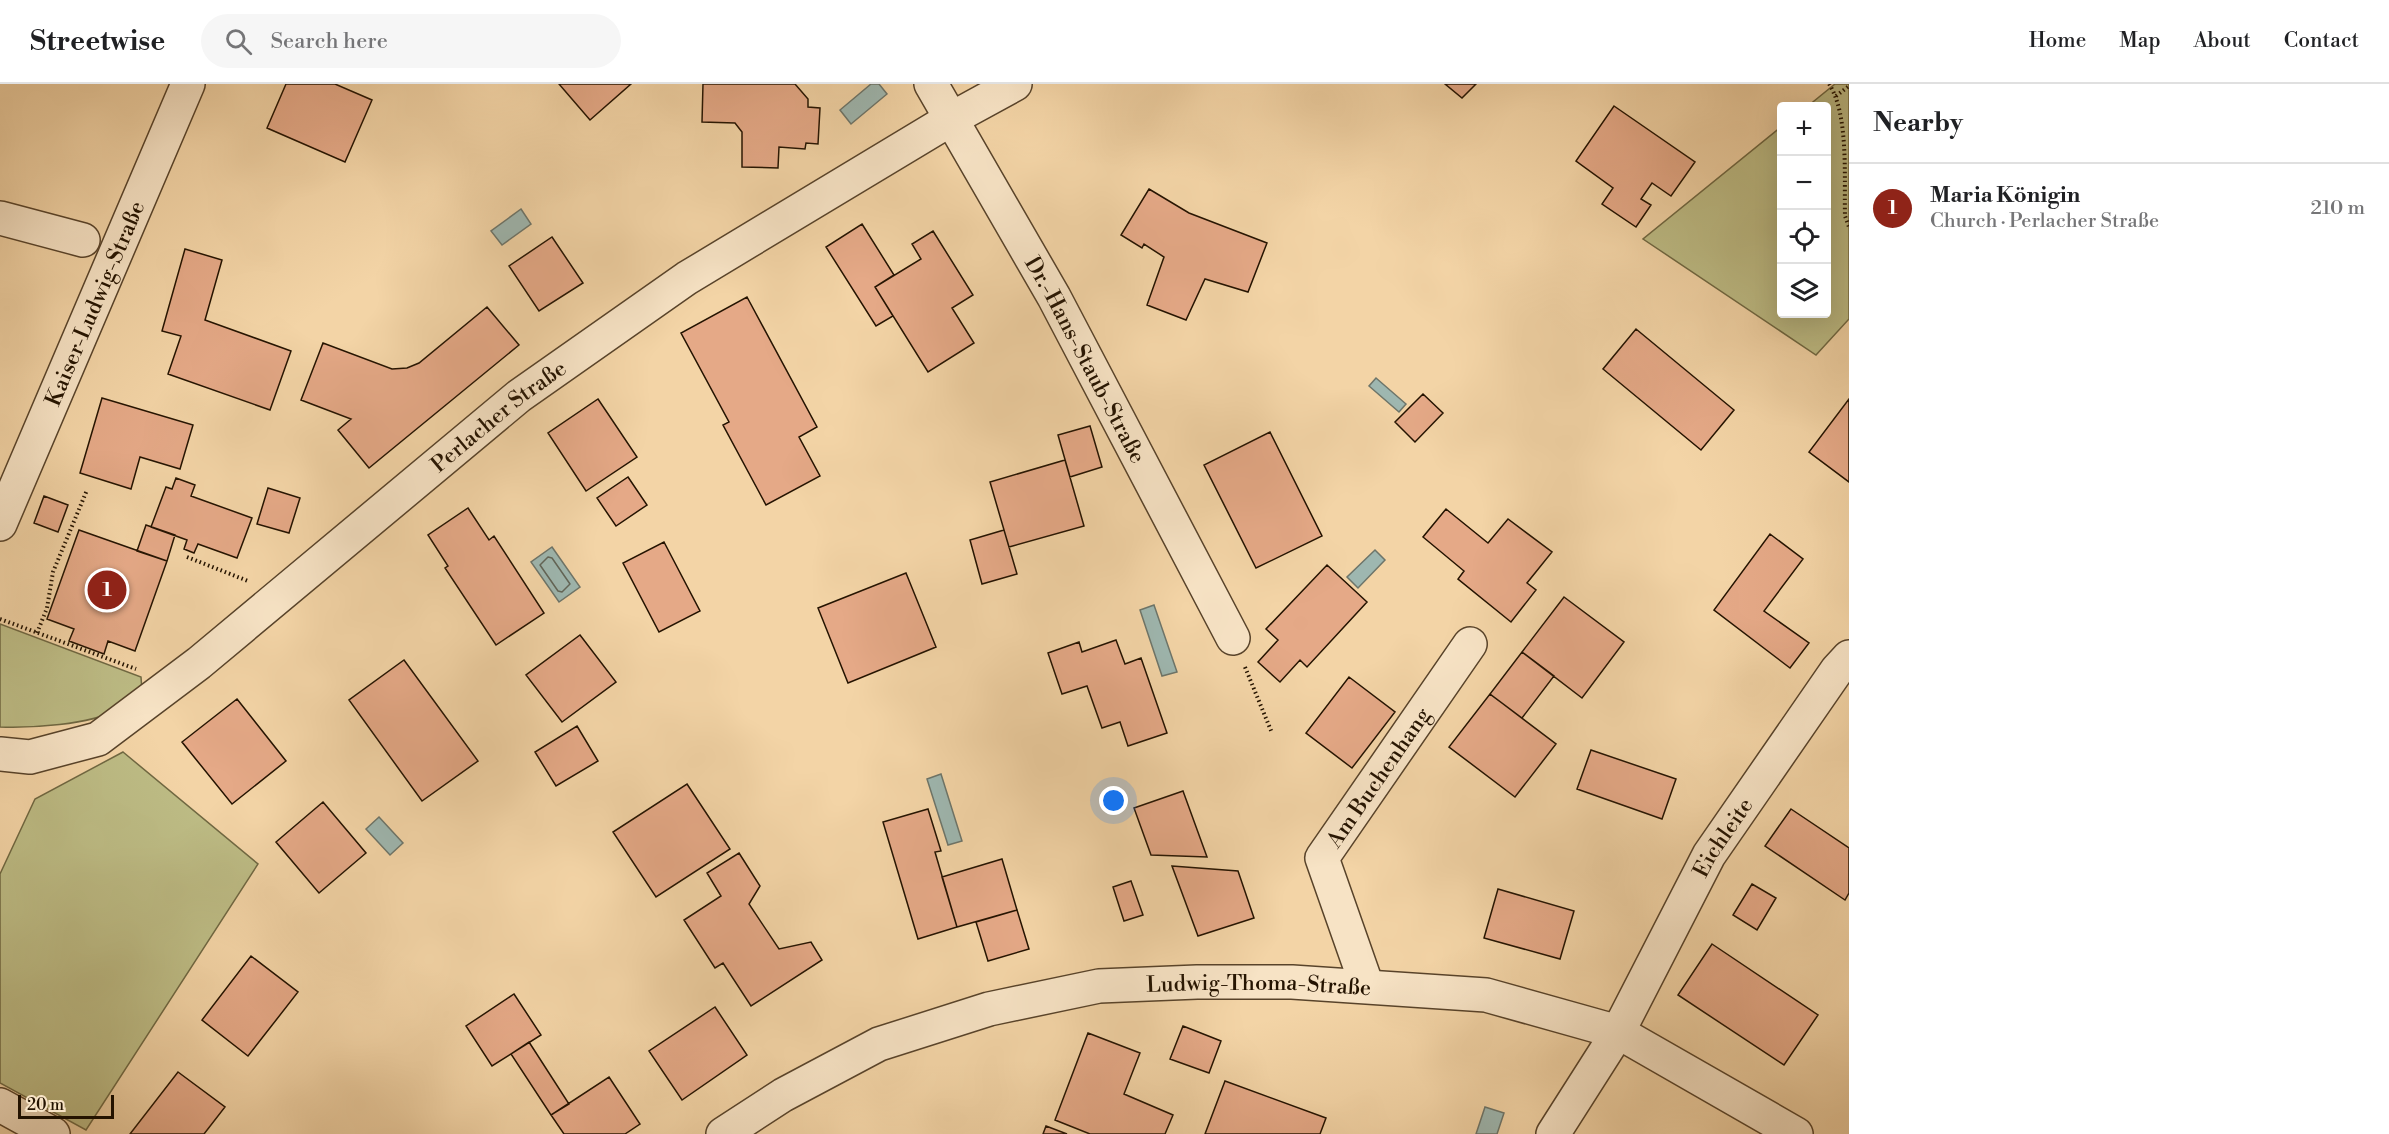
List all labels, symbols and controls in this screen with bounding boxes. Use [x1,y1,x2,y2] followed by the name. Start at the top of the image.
[201,14,621,68] search box
[30,24,165,59] text: Streetwise
[222,25,255,58] icon: search
[270,28,388,55] text: Search here
[2029,28,2086,54] text: Home
[2119,28,2161,54] text: Map
[2194,28,2251,54] text: About
[2284,28,2359,54] text: Contact
[1777,102,1831,318] map controls
[1777,102,1831,156] button: +
[1873,107,1963,139] text: Nearby
[1777,156,1831,210] button: −
[1930,182,2080,209] text: Maria Königin
[1888,196,1897,221] text: 1
[2310,196,2365,221] text: 210 m
[40,197,151,411] street label: Kaiser-Ludwig-Straße
[1930,209,2159,234] text: Church · Perlacher Straße
[1777,210,1831,264] button: locate
[1018,252,1151,468] street label: Dr.-Hans-Staub-Straße
[1777,264,1831,318] button: layers
[426,355,572,479] street label: Perlacher Straße
[88,568,126,612] pin: 1
[1321,702,1437,854] street label: Am Buchenhang
[1099,786,1128,815] your location
[1688,793,1759,882] street label: Eichleite
[1146,970,1372,1002] street label: Ludwig-Thoma-Straße
[18,1092,114,1120] scale bar
[27,1095,64,1115] text: 20 m

